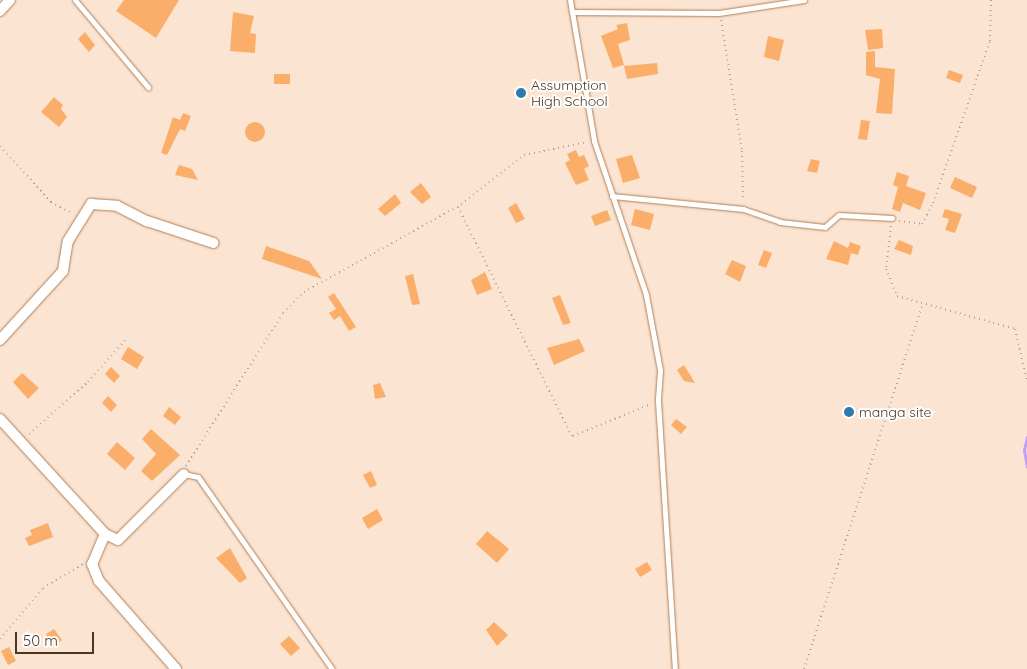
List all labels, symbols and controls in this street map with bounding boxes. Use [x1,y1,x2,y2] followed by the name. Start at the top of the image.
[531,77,608,110] place label: Assumption High School
[515,87,527,99] marker: Assumption High School
[859,404,931,420] place label: manga site
[843,406,855,418] marker: manga site
[18,622,96,654] scale bar
[23,631,58,650] text: 50 m

